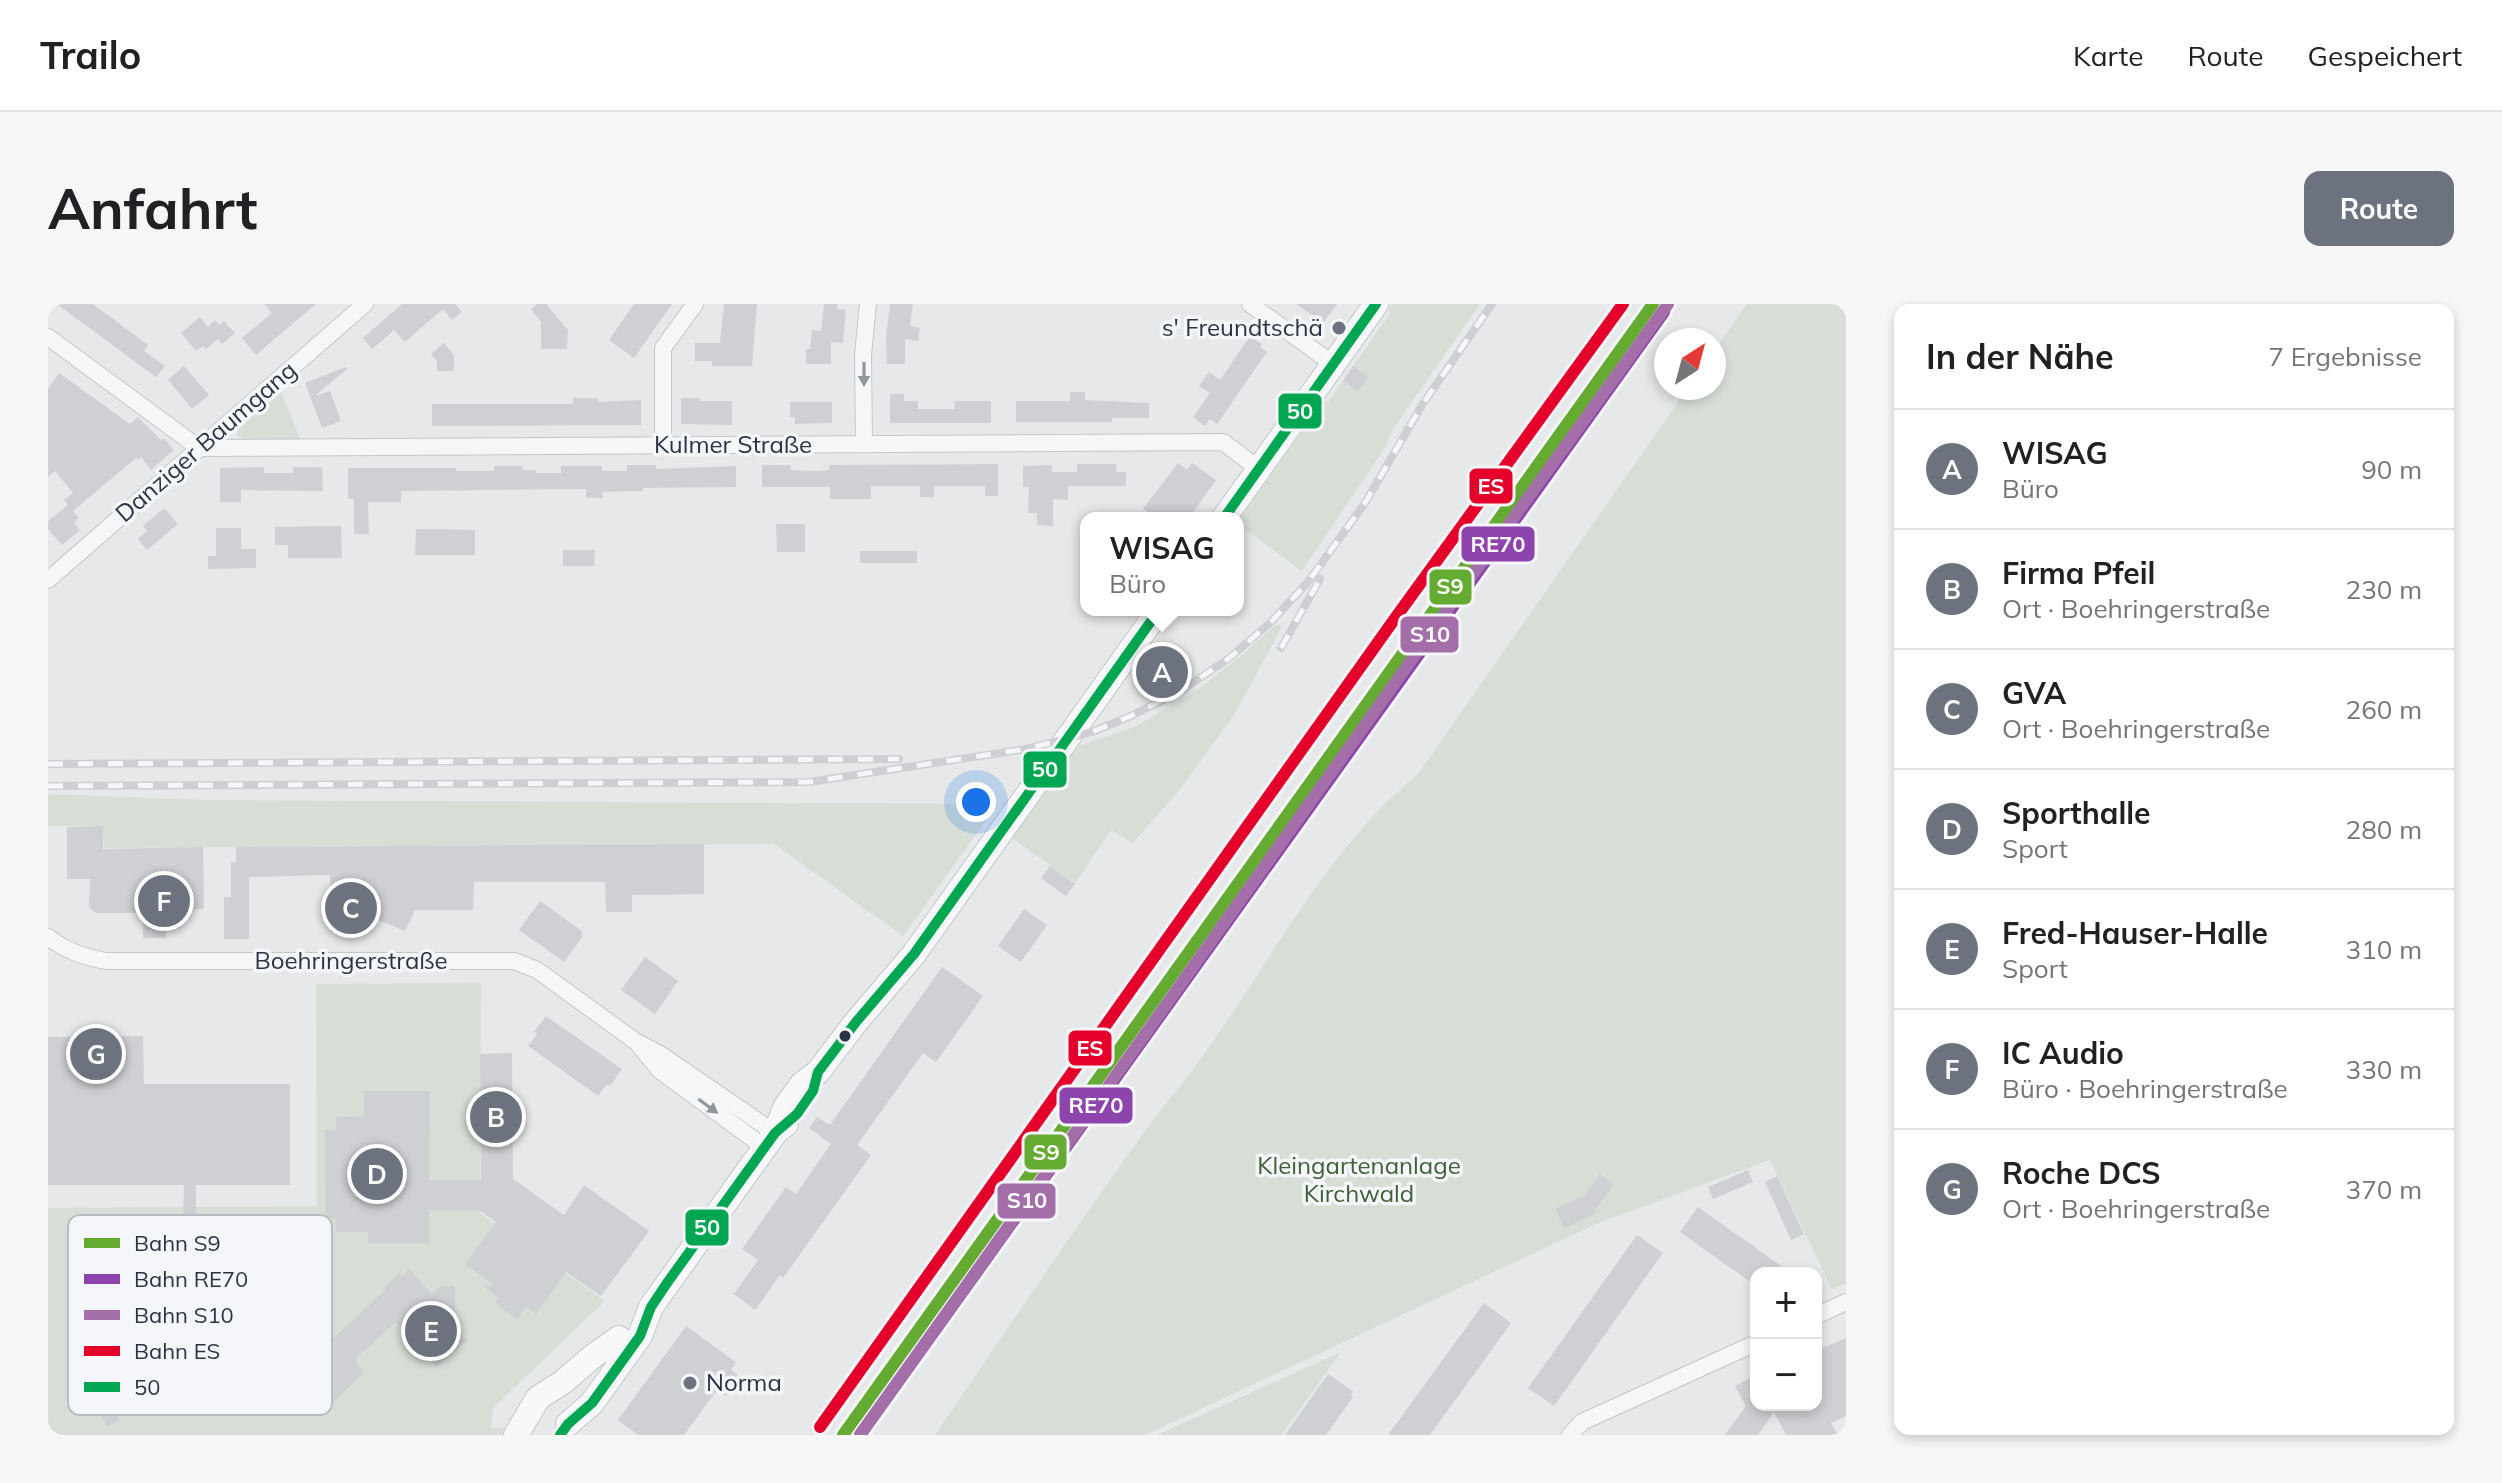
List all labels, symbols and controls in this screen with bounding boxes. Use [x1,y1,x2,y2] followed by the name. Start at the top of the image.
[40,31,141,79] text: Trailo
[2073,38,2143,73] text: Karte
[2187,38,2264,73] text: Route
[2308,38,2462,73] text: Gespeichert
[2304,171,2454,246] button: Route
[48,173,257,243] text: Anfahrt
[1162,312,1323,342] place label: s' Freundtschä
[1330,319,1348,337] marker: s' Freundtschä
[1654,328,1726,400] north arrow
[1926,335,2114,378] text: In der Nähe
[2268,340,2422,373] text: 7 Ergebnisse
[109,354,302,528] street label: Danziger Baumgang
[858,362,870,387] one-way arrow
[1277,392,1323,430] line badge: 50
[1287,397,1313,425] text: 50
[654,429,812,459] street label: Kulmer Straße
[2002,434,2108,472] text: WISAG
[1942,453,1962,486] text: A
[2361,453,2422,486] text: 90 m
[1468,467,1514,505] line badge: ES
[1477,472,1505,500] text: ES
[2002,472,2059,505] text: Büro
[1080,512,1244,616] popup
[1460,525,1536,563] line badge: RE70
[1109,529,1215,567] text: WISAG
[1471,530,1525,558] text: RE70
[2002,554,2155,592] text: Firma Pfeil
[1109,567,1166,600] text: Büro
[1428,568,1473,606] line badge: S9
[1436,572,1464,600] text: S9
[1943,573,1961,606] text: B
[2346,573,2422,606] text: 230 m
[2002,592,2270,625] text: Ort · Boehringerstraße
[1399,615,1460,654] line badge: S10
[1410,620,1450,648] text: S10
[1136,642,1188,702] pin: A
[2002,674,2066,712] text: GVA
[1943,693,1961,726] text: C
[2346,693,2422,726] text: 260 m
[2002,712,2270,745] text: Ort · Boehringerstraße
[1022,750,1068,789] line badge: 50
[1032,755,1058,783] text: 50
[956,782,996,822] your location
[2002,794,2151,832] text: Sporthalle
[1942,813,1962,846] text: D
[2346,813,2422,846] text: 280 m
[2002,832,2068,865] text: Sport
[138,871,190,931] pin: F
[325,878,377,938] pin: C
[2002,914,2268,952] text: Fred-Hauser-Halle
[1944,933,1960,966] text: E
[2346,933,2422,966] text: 310 m
[254,945,448,975] street label: Boehringerstraße
[2002,952,2068,985] text: Sport
[70,1024,122,1084] pin: G
[837,1028,853,1044] unlabelled marker
[1067,1029,1113,1067] line badge: ES
[1076,1034,1104,1062] text: ES
[2002,1034,2124,1072] text: IC Audio
[1945,1053,1959,1086] text: F
[2346,1053,2422,1086] text: 330 m
[2002,1072,2288,1105] text: Büro · Boehringerstraße
[1058,1086,1134,1125] line badge: RE70
[470,1087,522,1147] pin: B
[1069,1091,1123,1119] text: RE70
[698,1098,718,1114] one-way arrow
[1023,1133,1068,1171] line badge: S9
[1032,1138,1060,1166] text: S9
[351,1144,403,1204] pin: D
[1257,1150,1461,1208] park label: Kleingartenanlage Kirchwald
[2002,1154,2161,1192] text: Roche DCS
[1942,1173,1962,1206] text: G
[2346,1173,2422,1206] text: 370 m
[996,1182,1057,1220] line badge: S10
[1007,1186,1047,1214] text: S10
[2002,1192,2270,1225] text: Ort · Boehringerstraße
[684,1208,730,1247] line badge: 50
[694,1213,720,1241] text: 50
[68,1215,332,1415] legend
[134,1229,221,1257] text: Bahn S9
[134,1265,248,1293] text: Bahn RE70
[1750,1267,1822,1411] map controls
[1750,1267,1822,1339] button: +
[134,1301,234,1329] text: Bahn S10
[405,1301,457,1361] pin: E
[134,1337,220,1365] text: Bahn ES
[1750,1339,1822,1411] button: −
[706,1367,782,1397] place label: Norma
[134,1373,160,1401] text: 50
[681,1374,699,1392] marker: Norma

